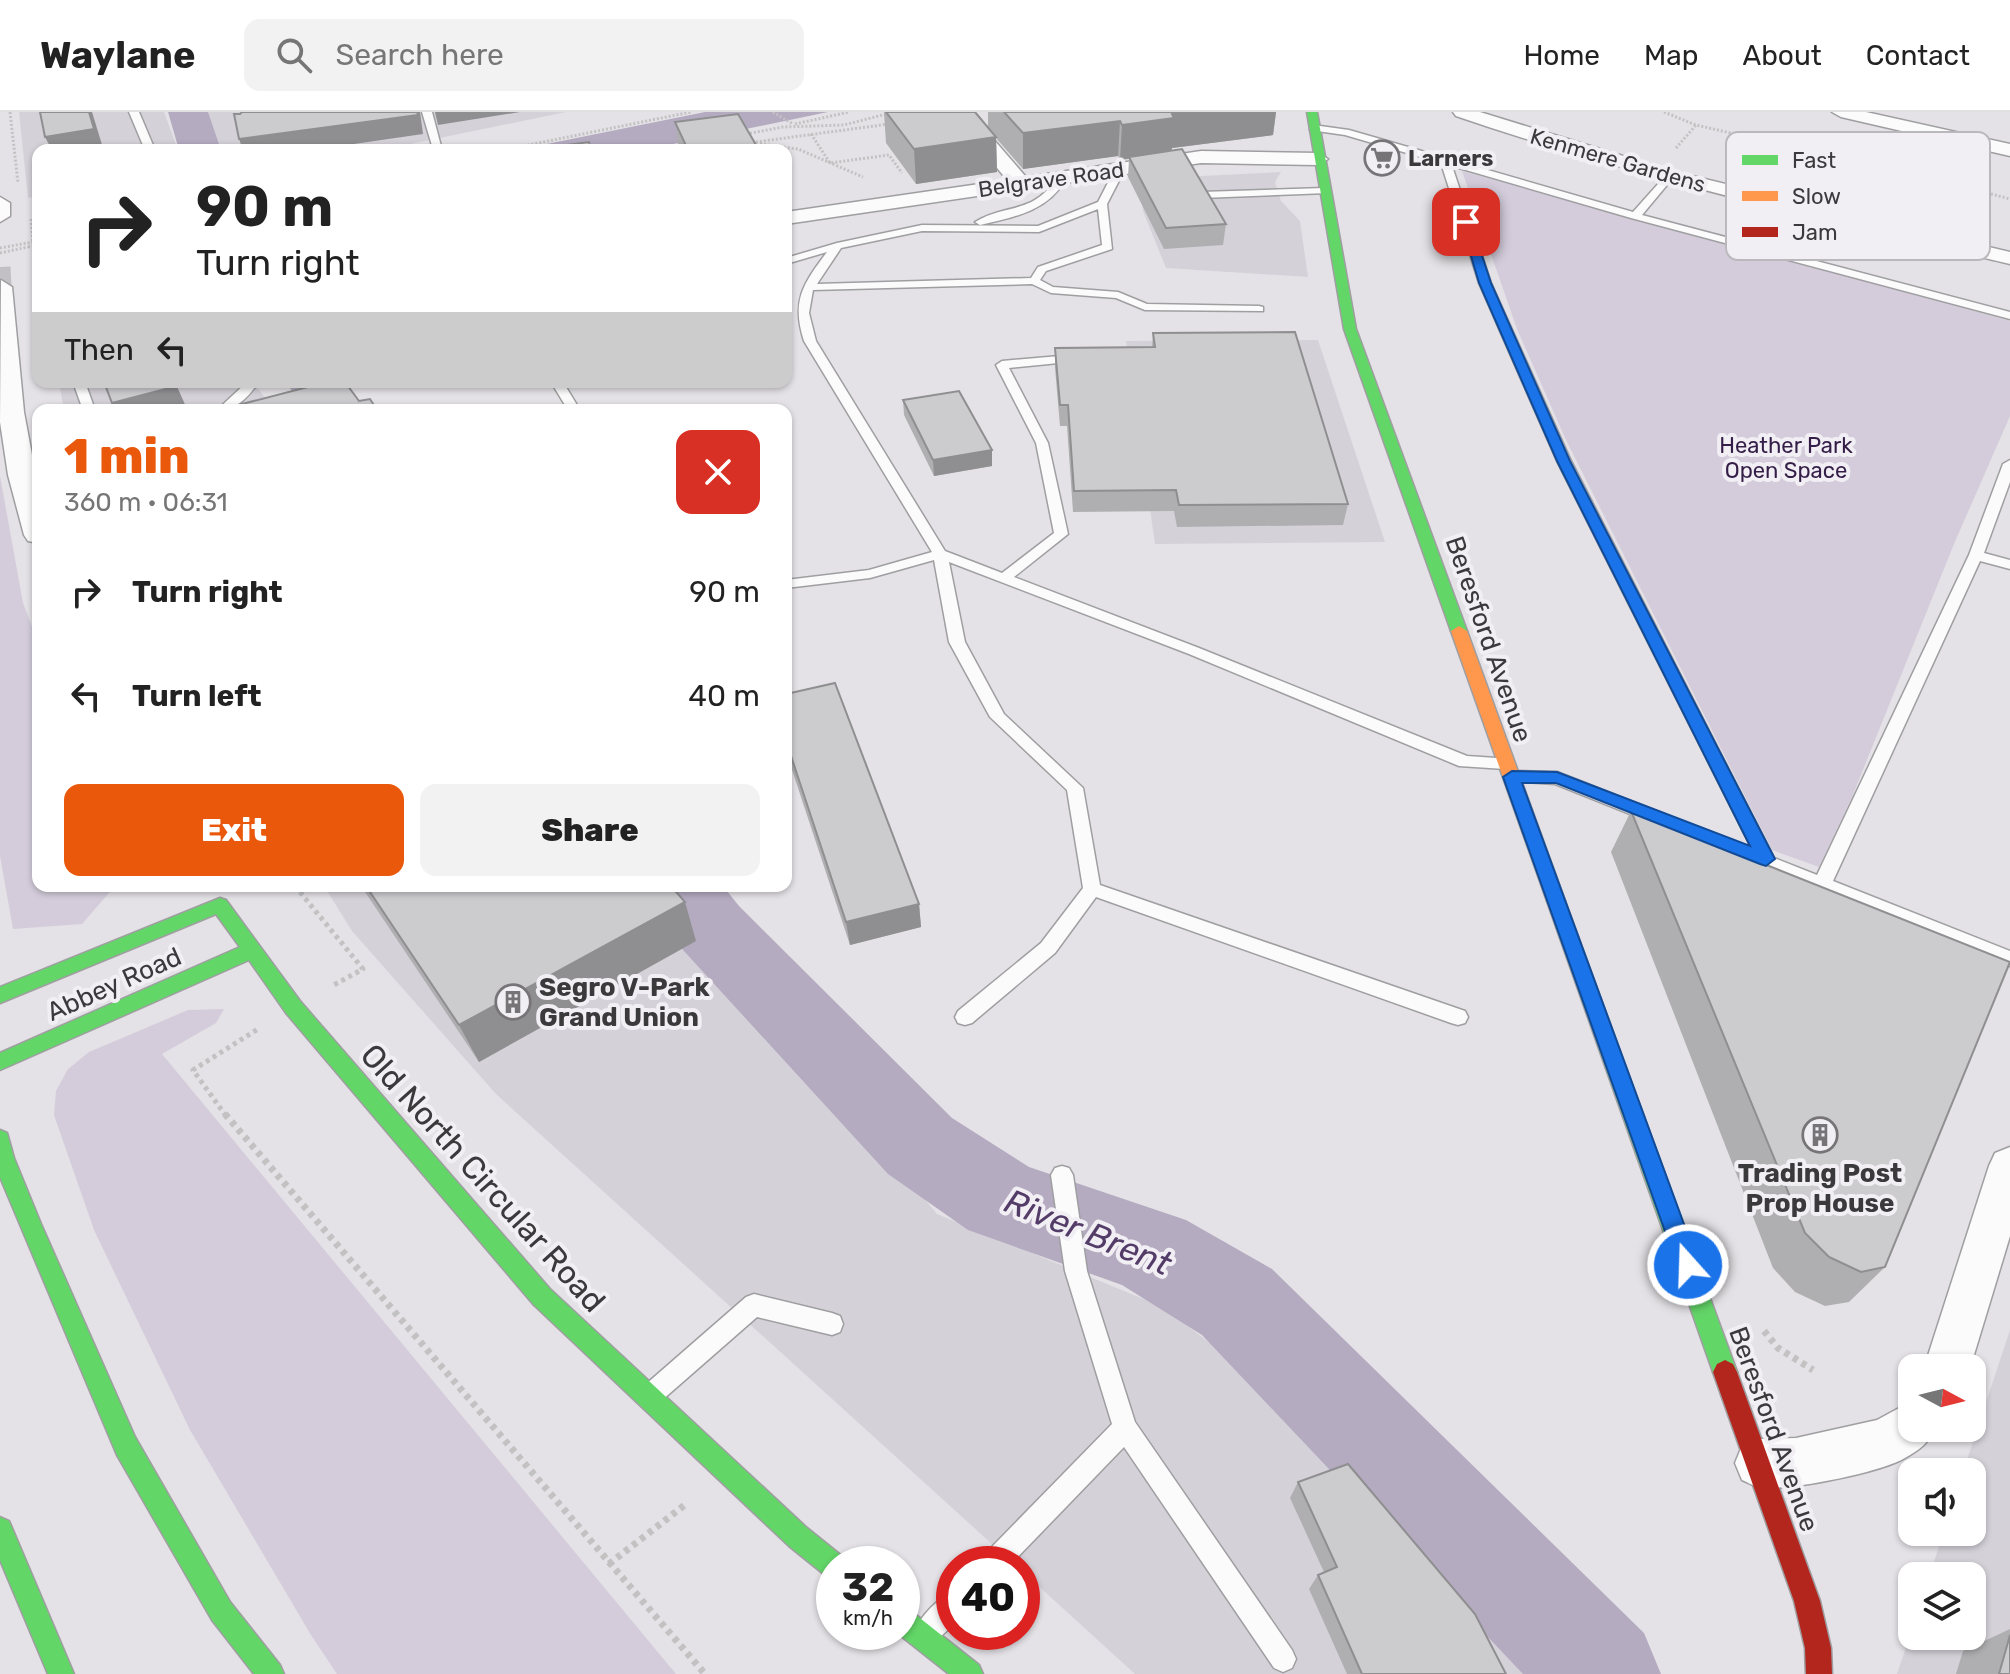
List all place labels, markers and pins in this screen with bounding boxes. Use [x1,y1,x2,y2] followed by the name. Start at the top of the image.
[1363,139,1401,177] supermarket icon: Larners
[1408,145,1493,172] place label: Larners
[1432,188,1500,256] pin
[539,972,710,1033] place label: Segro V-Park Grand Union
[494,983,532,1021] building icon: Segro V-Park Grand Union
[1801,1116,1839,1154] building icon: Trading Post Prop House
[1738,1158,1902,1219] place label: Trading Post Prop House

